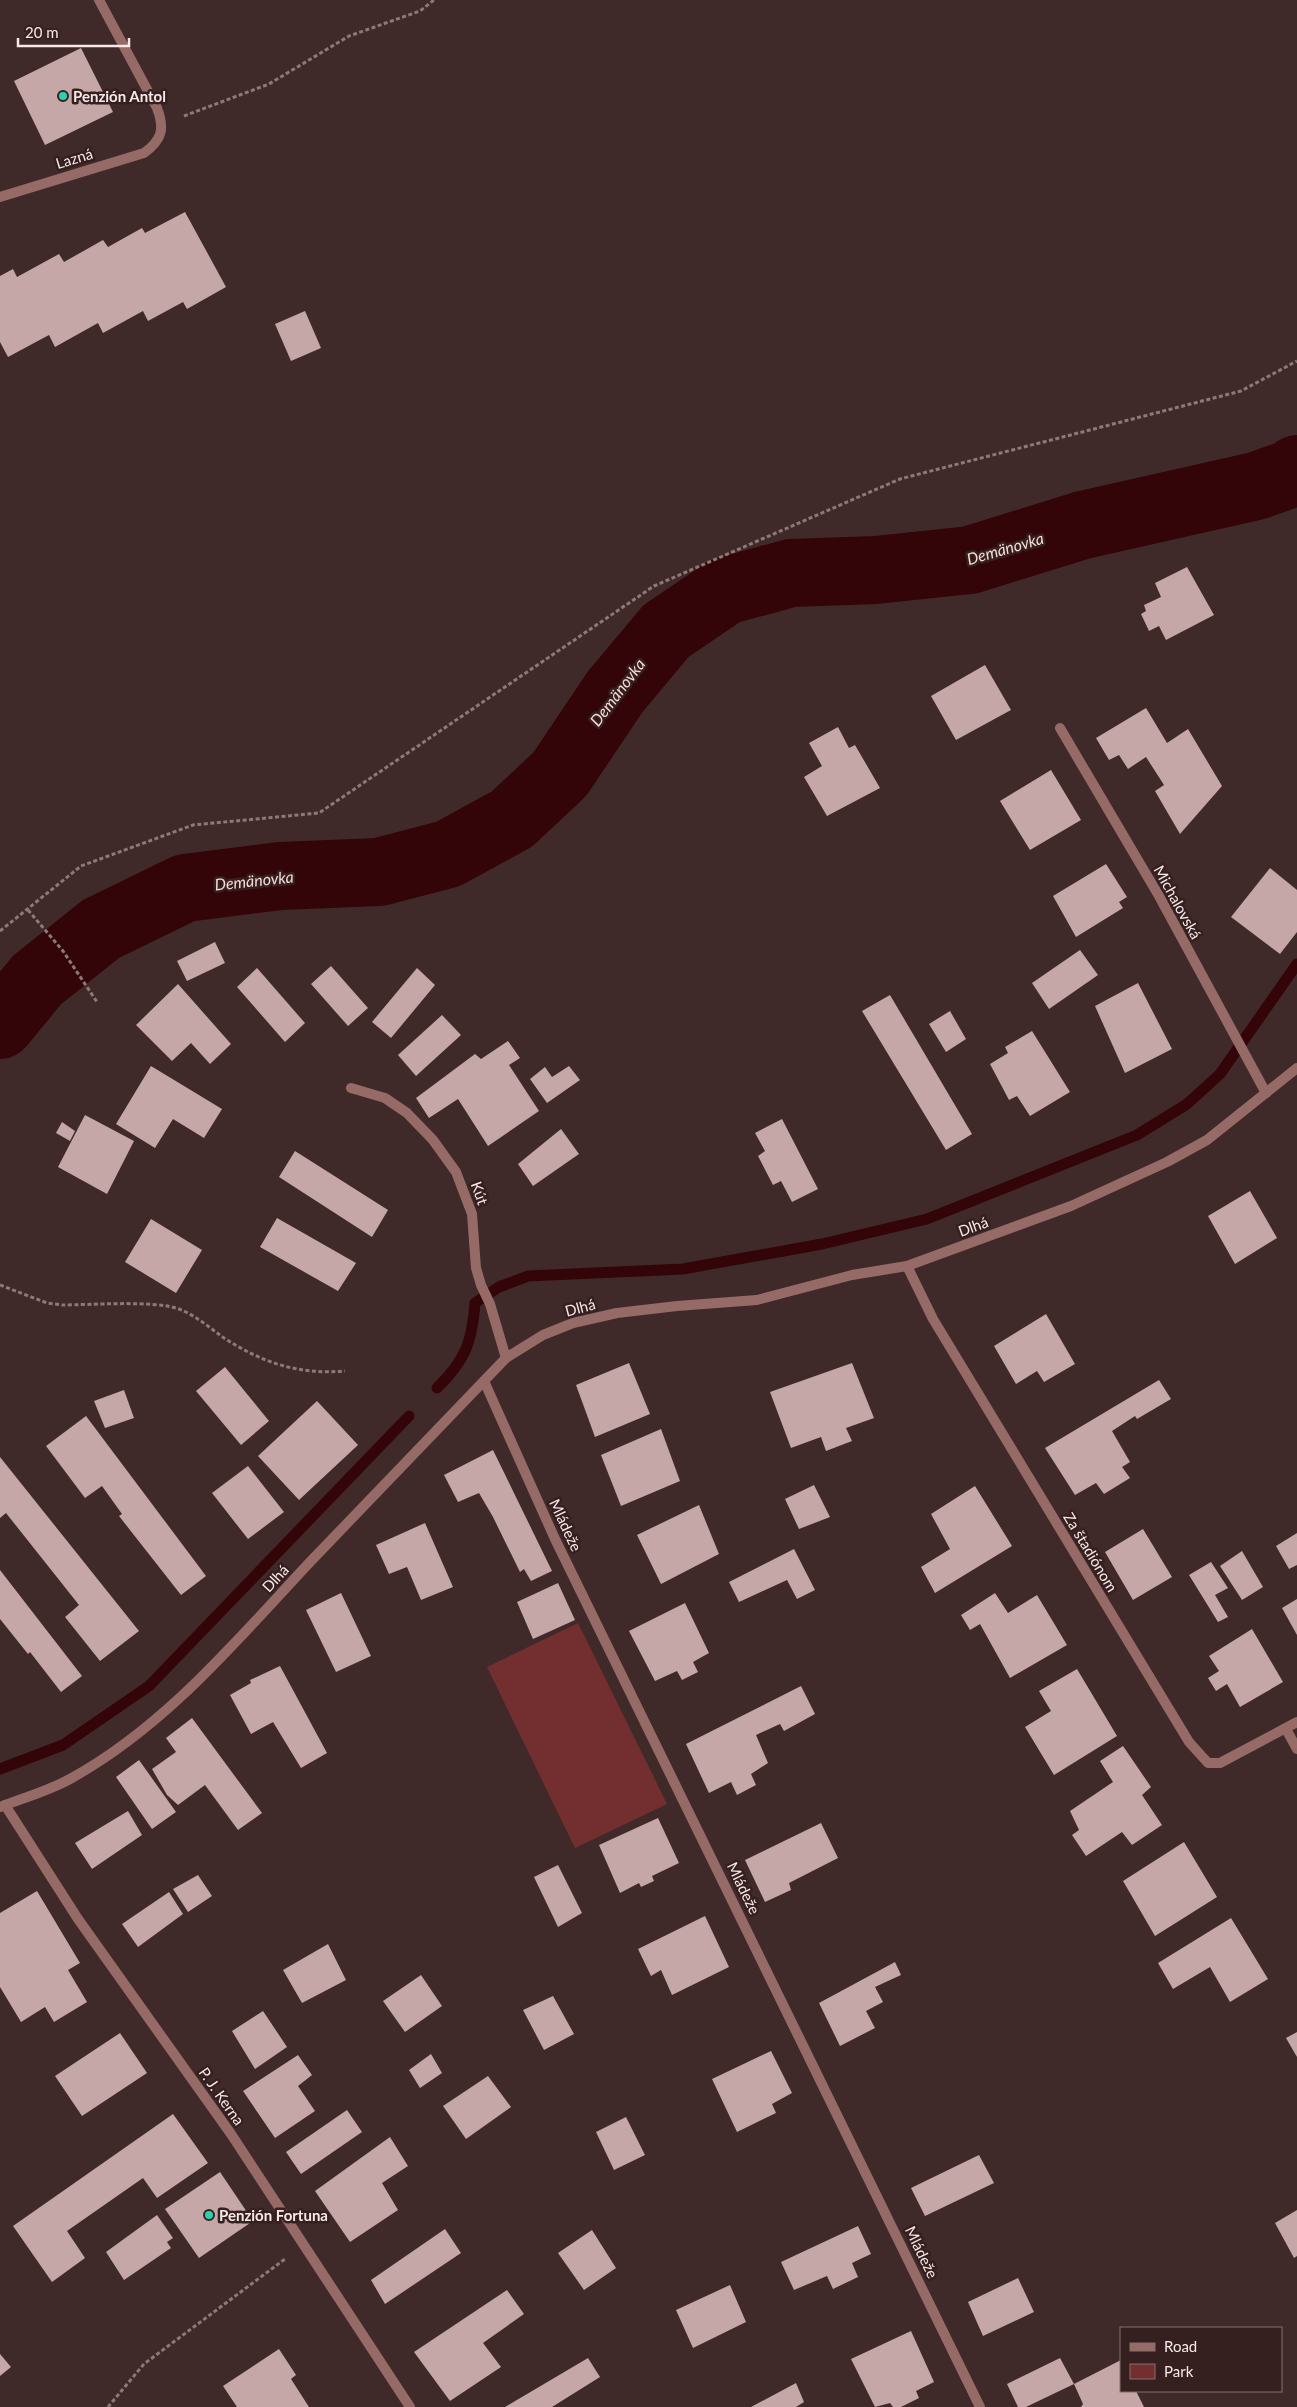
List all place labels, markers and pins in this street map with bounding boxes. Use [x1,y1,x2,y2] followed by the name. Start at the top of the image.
[73,87,166,105] place label: Penzión Antol
[57,90,69,102] marker: Penzión Antol
[219,2206,328,2224] place label: Penzión Fortuna
[203,2209,215,2221] marker: Penzión Fortuna

